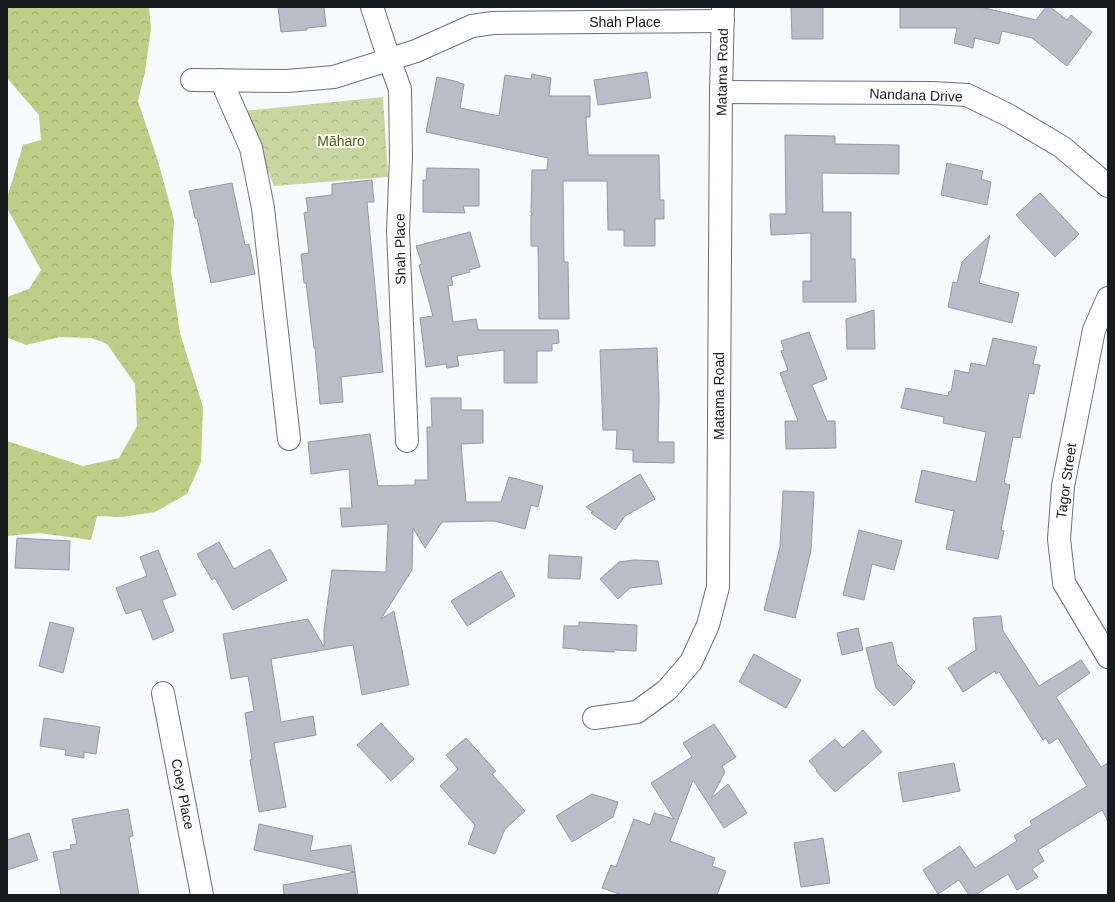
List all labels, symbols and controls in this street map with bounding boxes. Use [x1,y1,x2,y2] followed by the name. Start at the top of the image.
[589,14,661,30] street label: Shah Place
[713,28,731,116] street label: Matama Road
[869,85,963,105] street label: Nandana Drive
[317,133,365,149] park label: Māharo
[391,213,409,285] street label: Shah Place
[711,352,727,440] street label: Matama Road
[1053,442,1079,520] street label: Tagor Street
[168,757,198,831] street label: Coey Place

